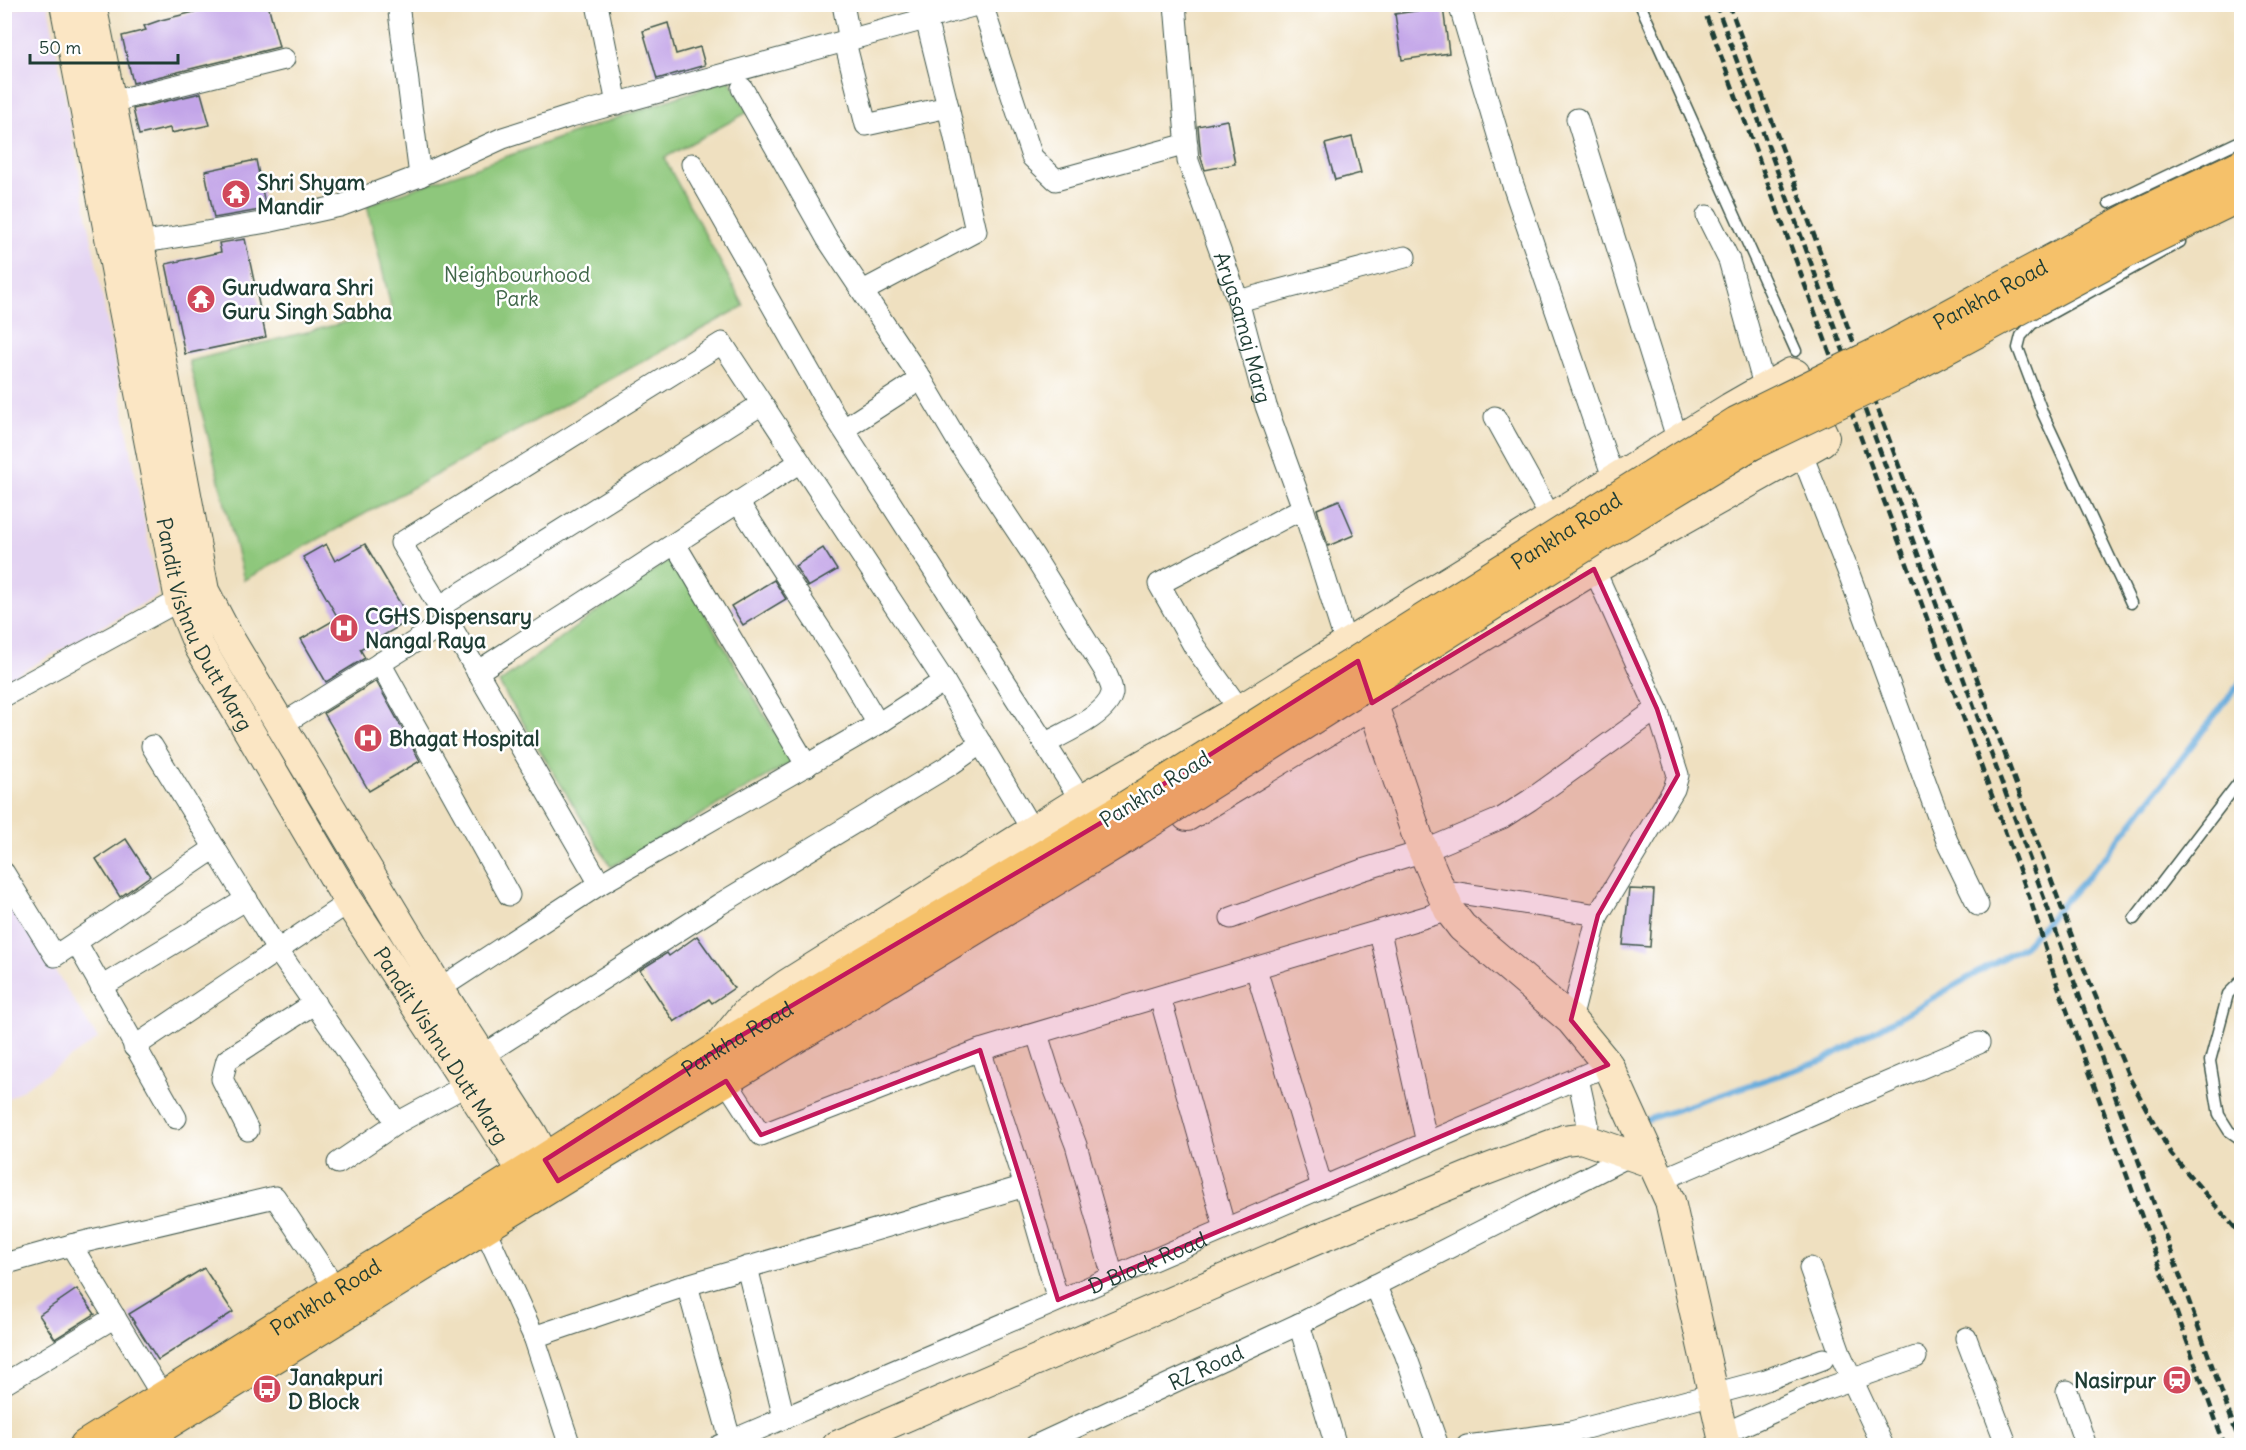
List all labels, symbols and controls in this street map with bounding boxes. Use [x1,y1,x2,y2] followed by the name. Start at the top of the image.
[30,27,178,65] scale bar
[39,36,81,59] text: 50 m
[257,169,366,220] place label: Shri Shyam Mandir
[220,178,252,210] temple icon: Shri Shyam Mandir
[1208,248,1278,406] street label: Aryasamaj Marg
[1928,253,2052,336] street label: Pankha Road
[444,261,590,312] park label: Neighbourhood Park
[222,274,392,325] place label: Gurudwara Shri Guru Singh Sabha
[185,283,217,315] temple icon: Gurudwara Shri Guru Singh Sabha
[1506,486,1626,576] street label: Pankha Road
[151,515,259,736] street label: Pandit Vishnu Dutt Marg
[365,603,532,654] place label: CGHS Dispensary Nangal Raya
[328,612,360,644] hospital icon: CGHS Dispensary Nangal Raya
[352,722,384,754] hospital icon: Bhagat Hospital
[389,725,539,752] place label: Bhagat Hospital
[1095,744,1215,834] street label: Pankha Road
[368,941,515,1149] street label: Pandit Vishnu Dutt Marg
[676,995,798,1083] street label: Pankha Road
[1084,1225,1211,1300] street label: D Block Road
[265,1252,386,1341] street label: Pankha Road
[1164,1338,1247,1396] street label: RZ Road
[288,1364,383,1415] place label: Janakpuri D Block
[2161,1364,2193,1396] station icon: Nasirpur
[2074,1367,2156,1394] place label: Nasirpur
[251,1373,283,1405] bus stop icon: Janakpuri D Block

